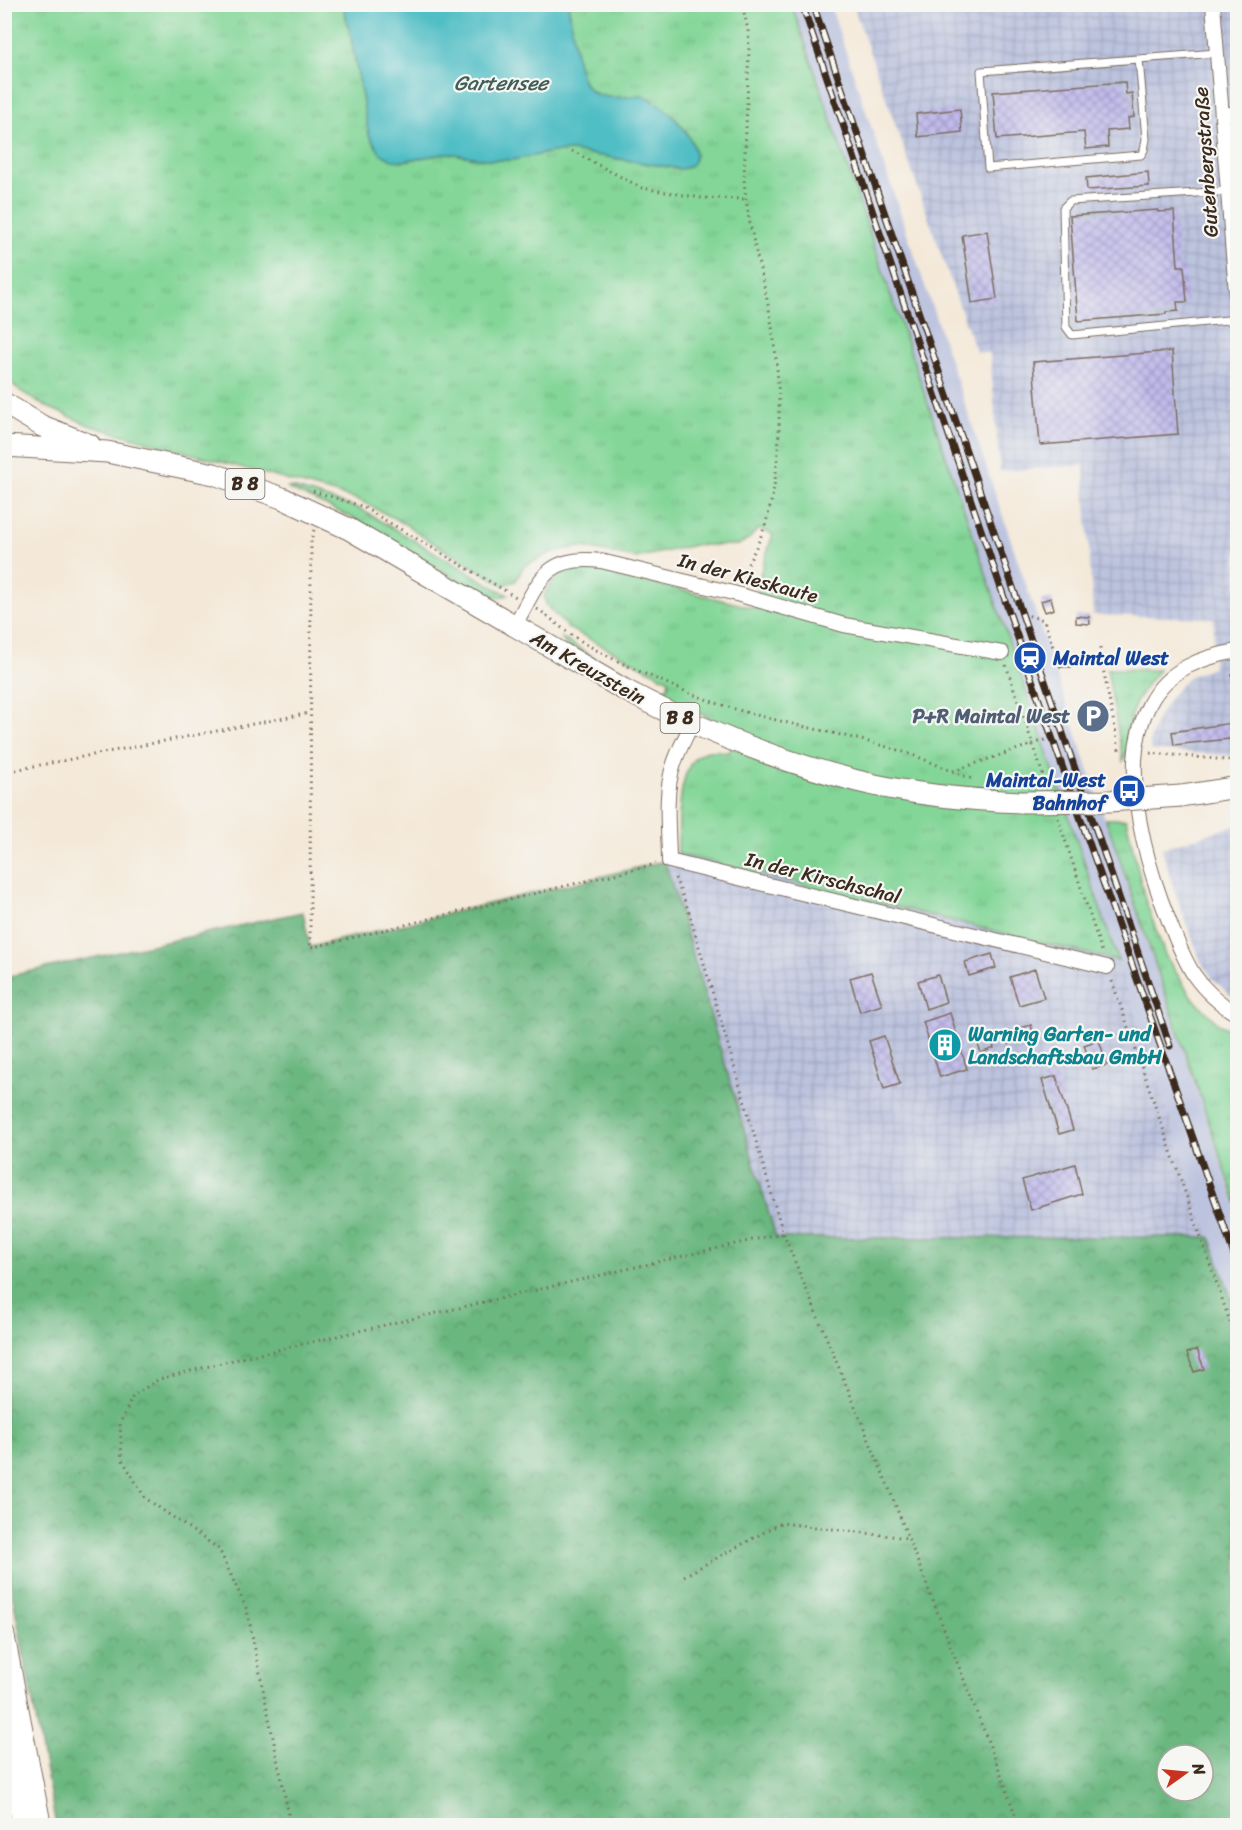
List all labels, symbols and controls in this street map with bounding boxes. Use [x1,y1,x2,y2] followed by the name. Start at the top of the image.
[454,64,550,102] water label: Gartensee
[1183,86,1229,238] street label: Gutenbergstraße
[226,469,264,499] road number: B 8
[673,542,822,614] street label: In der Kieskaute
[523,620,653,715] street label: Am Kreuzstein
[1012,640,1048,676] station icon: Maintal West
[1052,641,1169,676] place label: Maintal West
[1075,698,1111,734] parking icon: P+R Maintal West
[912,699,1070,734] place label: P+R Maintal West
[660,703,700,733] road number: B 8
[985,763,1109,821] place label: Maintal-West Bahnhof
[1111,773,1147,809] bus stop icon: Maintal-West Bahnhof
[741,842,906,915] street label: In der Kirschschal
[968,1017,1163,1075] place label: Warning Garten- und Landschaftsbau GmbH
[927,1027,963,1063] building icon: Warning Garten- und Landschaftsbau GmbH
[1155,1743,1215,1803] north arrow
[1183,1759,1215,1779] text: N

